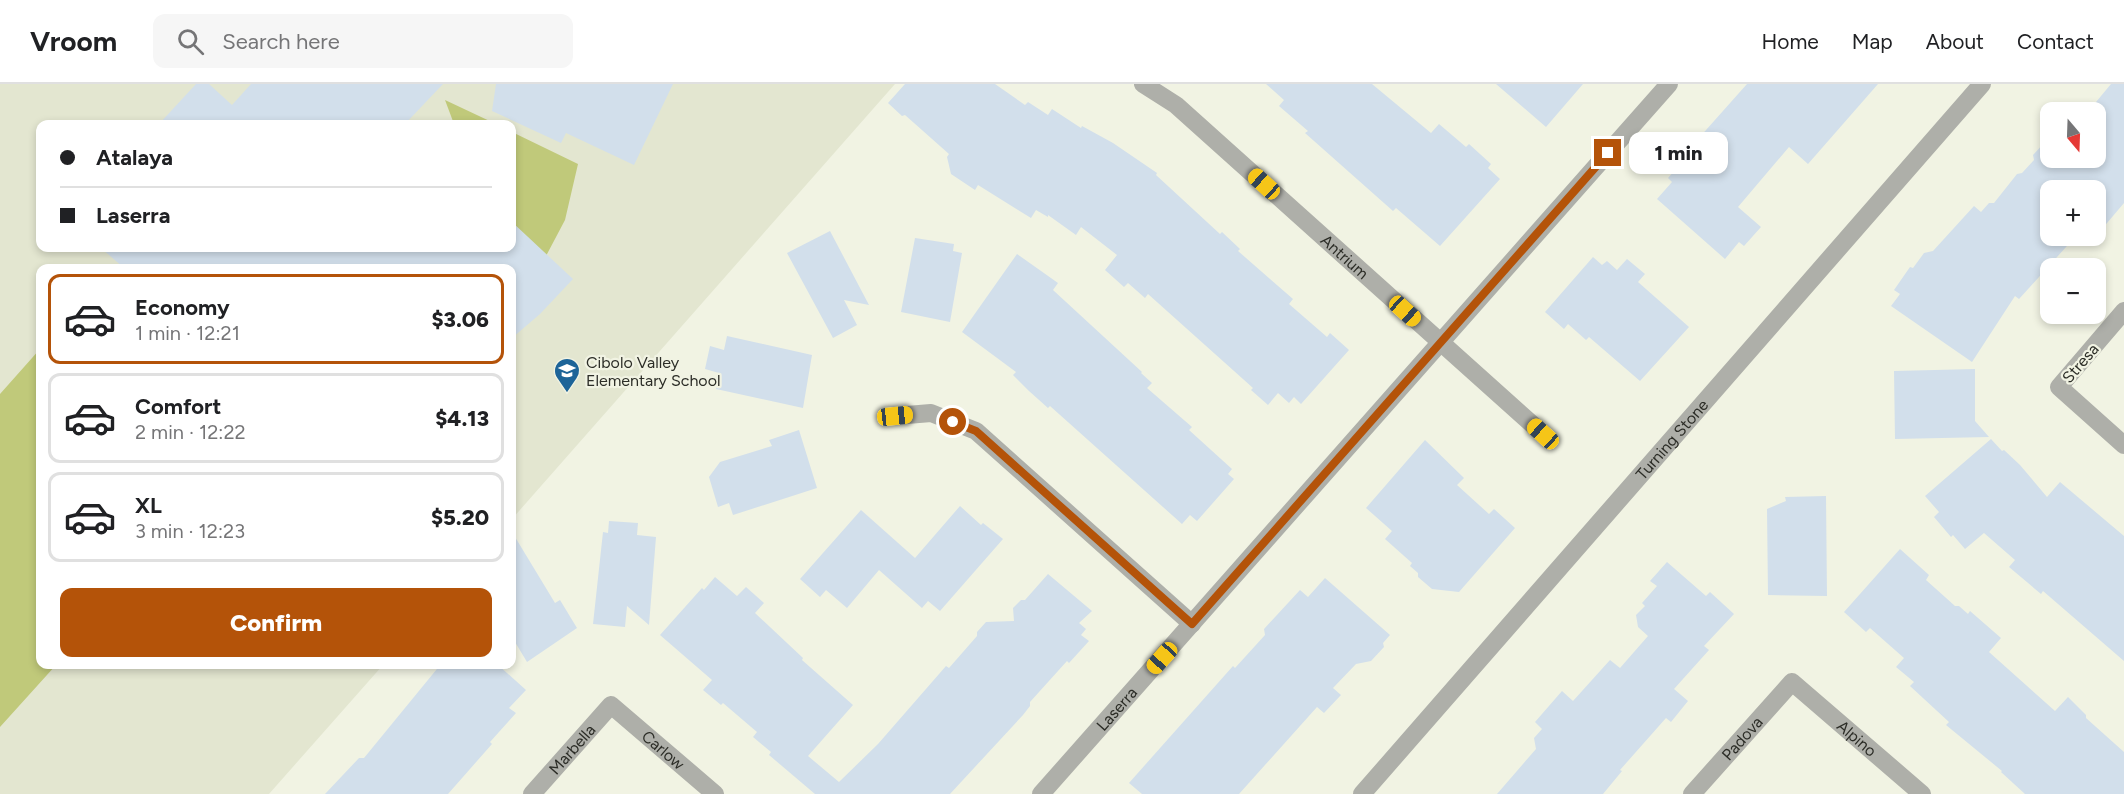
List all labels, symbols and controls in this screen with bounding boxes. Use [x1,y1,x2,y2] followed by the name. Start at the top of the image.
[153,14,573,68] search box
[30,24,117,58] text: Vroom
[174,25,207,58] icon: search
[222,28,340,55] text: Search here
[1762,29,1819,54] text: Home
[1852,29,1893,54] text: Map
[1926,29,1984,54] text: About
[2017,29,2094,54] text: Contact
[2040,102,2106,168] north arrow
[2040,102,2106,324] map controls
[1629,132,1728,174] callout: 1 min
[1594,139,1621,166] route end
[1655,141,1702,165] text: 1 min
[96,144,173,171] text: Atalaya
[1245,165,1283,203] car
[2040,180,2106,246] button: +
[96,202,170,229] text: Laserra
[1317,231,1372,283] street label: Antrium
[2040,258,2106,324] button: −
[63,292,117,346] icon: car
[1386,292,1424,330] car
[135,294,230,321] text: Economy
[431,306,489,333] text: $3.06
[135,321,240,345] text: 1 min · 12:21
[2058,340,2103,387] street label: Stresa
[586,353,720,390] place label: Cibolo Valley Elementary School
[552,356,582,394] school or university icon: Cibolo Valley Elementary School
[63,391,117,445] icon: car
[135,393,221,420] text: Comfort
[1632,395,1712,484] street label: Turning Stone
[435,405,489,432] text: $4.13
[876,405,914,427] car
[939,408,966,435] route start
[1524,415,1562,453] car
[135,420,246,444] text: 2 min · 12:22
[63,490,117,544] icon: car
[135,492,162,519] text: XL
[431,504,489,531] text: $5.20
[135,519,245,543] text: 3 min · 12:23
[60,588,492,657] button: Confirm
[1143,639,1181,677] car
[1093,683,1141,735] street label: Laserra
[1718,713,1767,764] street label: Padova
[1833,716,1880,761] street label: Alpino
[545,721,599,778] street label: Marbella
[638,727,689,774] street label: Carlow

